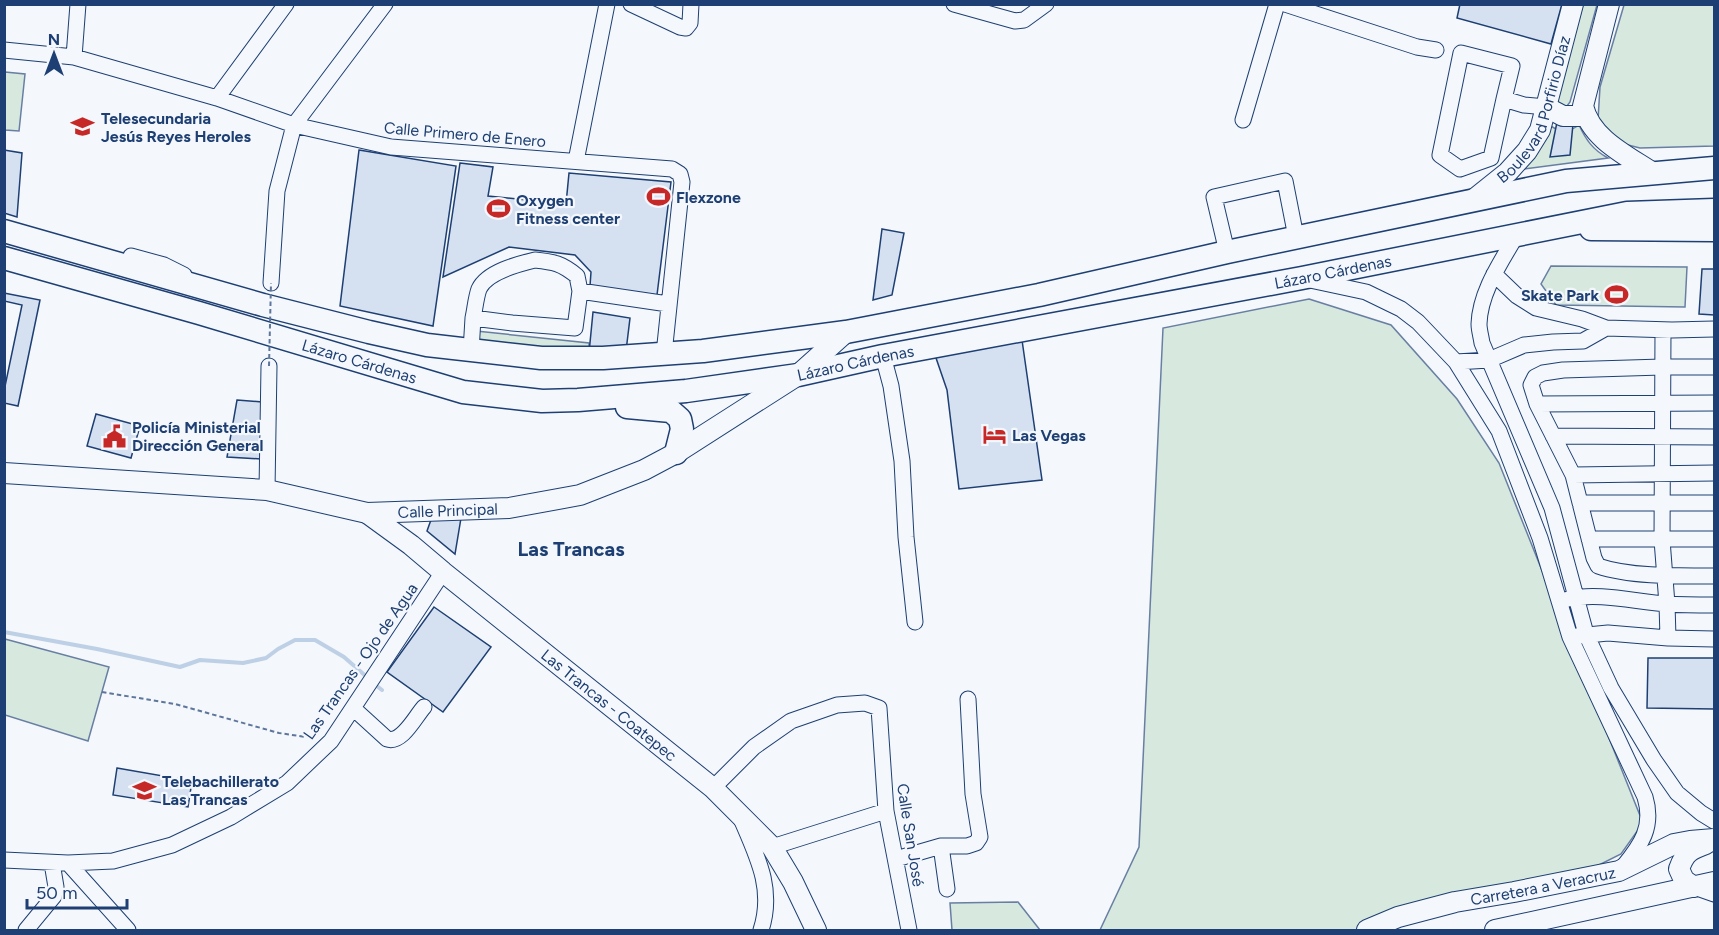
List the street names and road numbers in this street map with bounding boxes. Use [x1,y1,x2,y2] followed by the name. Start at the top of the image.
[1493,34,1574,187] street label: Boulevard Porfirio Díaz
[383,118,547,151] street label: Calle Primero de Enero
[1273,251,1393,293] street label: Lázaro Cárdenas
[299,335,419,388] street label: Lázaro Cárdenas
[795,341,916,385] street label: Lázaro Cárdenas
[397,499,498,522] street label: Calle Principal
[299,579,422,743] street label: Las Trancas - Ojo de Agua
[537,645,681,765] street label: Las Trancas - Coatepec
[893,782,928,888] street label: Calle San José
[1469,863,1617,909] street label: Carretera a Veracruz

